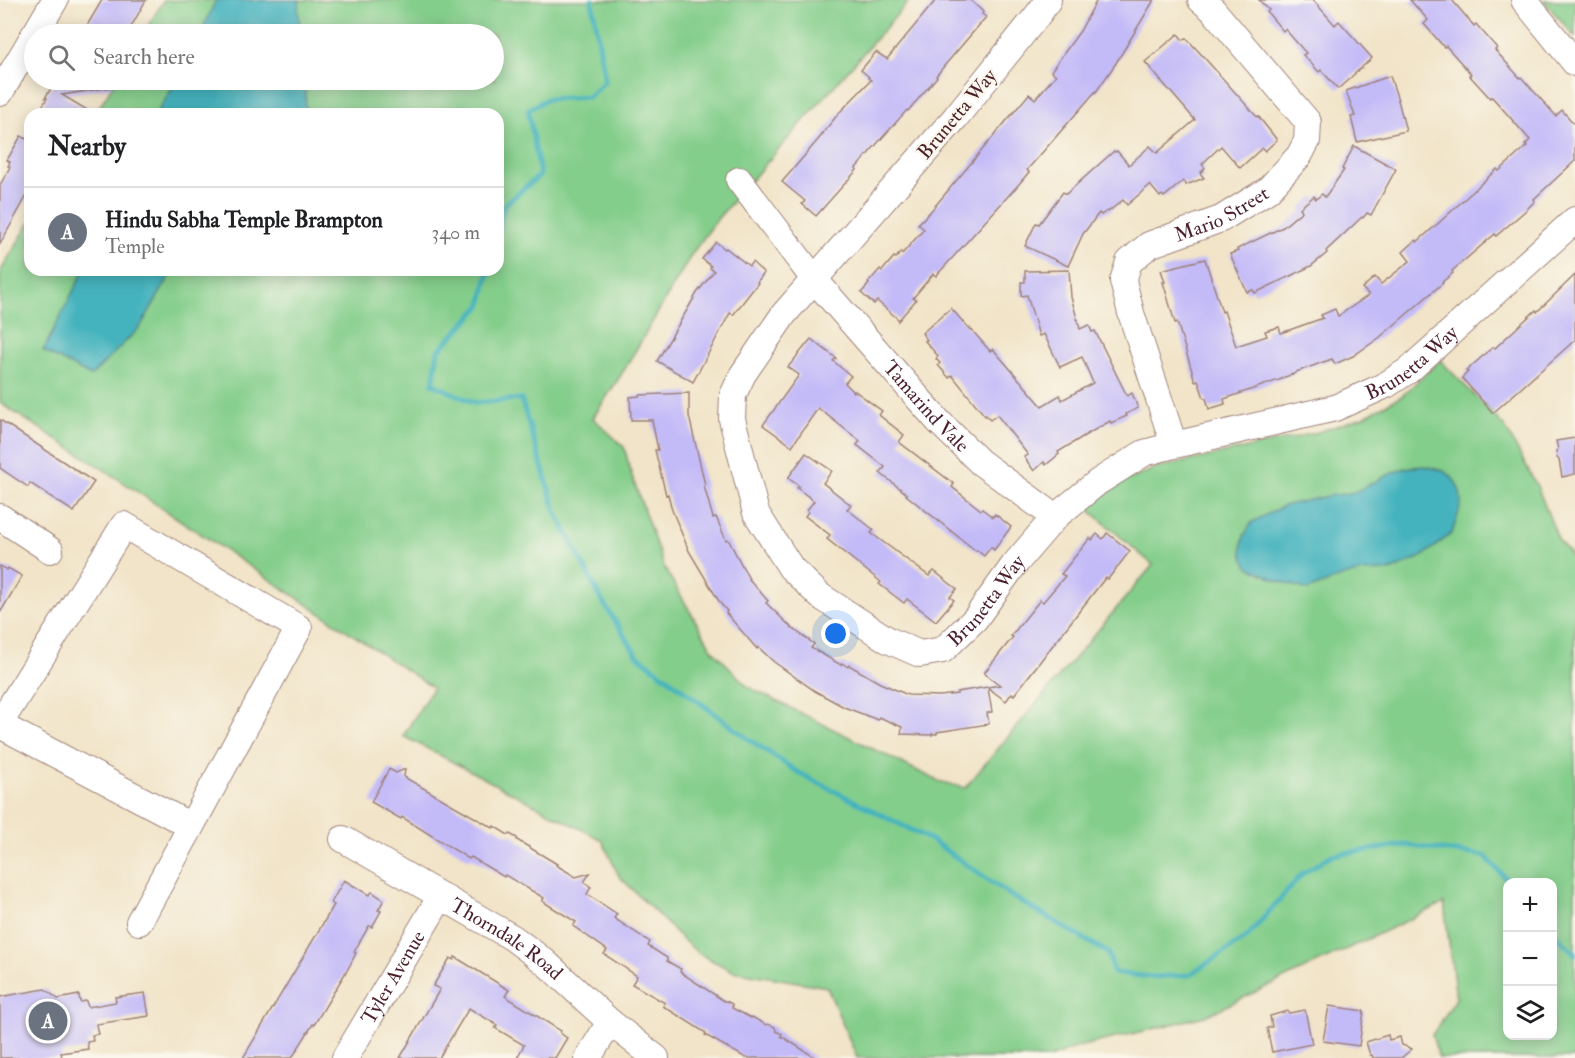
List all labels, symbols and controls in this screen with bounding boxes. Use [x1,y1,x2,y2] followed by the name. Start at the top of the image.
[24,24,504,90] search box
[45,41,78,74] icon: search
[93,43,195,71] text: Search here
[912,63,1003,164] street label: Brunetta Way
[48,131,126,163] text: Nearby
[1171,180,1274,247] street label: Mario Street
[105,206,383,234] text: Hindu Sabha Temple Brampton
[61,220,74,245] text: A
[432,220,480,245] text: 340 m
[105,234,165,259] text: Temple
[1361,319,1464,405] street label: Brunetta Way
[878,355,975,457] street label: Tamarind Vale
[942,548,1031,652] street label: Brunetta Way
[821,619,850,648] your location
[1503,878,1557,1040] map controls
[1503,878,1557,932] button: +
[446,892,569,985] street label: Thorndale Road
[355,926,430,1029] street label: Tyler Avenue
[1503,932,1557,986] button: −
[1503,986,1557,1040] button: layers
[28,998,68,1044] pin: A

